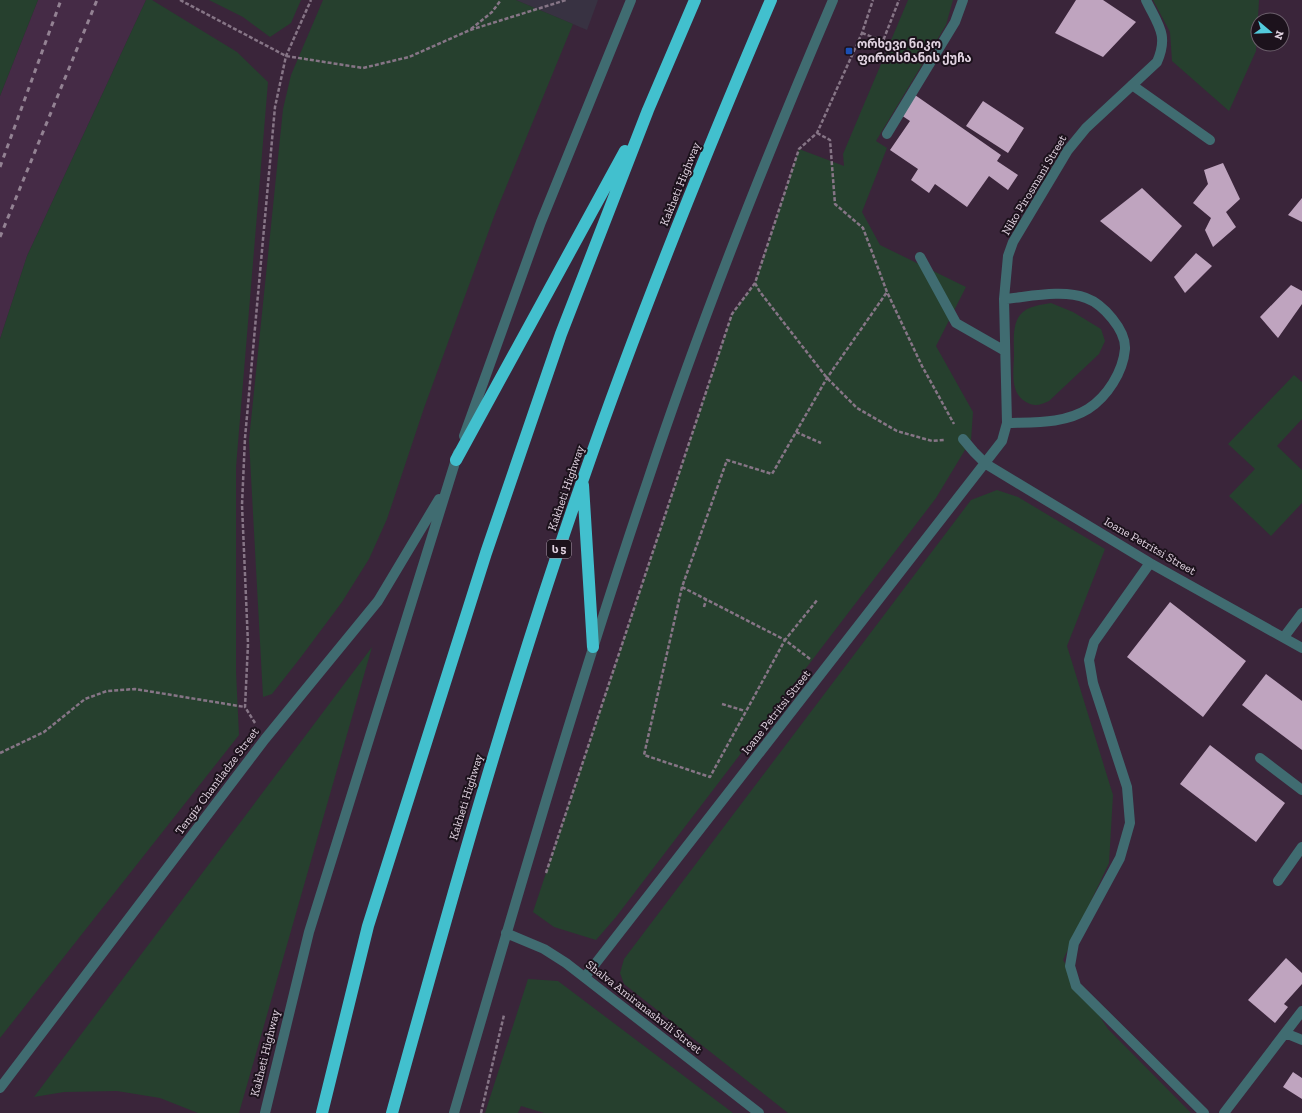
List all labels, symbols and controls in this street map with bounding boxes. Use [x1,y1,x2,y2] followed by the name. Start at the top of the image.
[1250,12,1290,52] north arrow
[1271,29,1286,42] text: N
[857,37,972,65] place label: ორხევი ნიკო ფიროსმანის ქუჩა
[844,46,854,56] marker: ორხევი ნიკო ფიროსმანის ქუჩა
[999,132,1070,238] street label: Niko Pirosmani Street
[657,139,703,228] street label: Kakheti Highway
[545,443,587,532] street label: Kakheti Highway
[1102,514,1199,578] street label: Ioane Petritsi Street
[547,540,571,558] road number: ს 5
[739,667,814,757] street label: Ioane Petritsi Street
[172,724,262,837] street label: Tengiz Chantladze Street
[446,752,486,842] street label: Kakheti Highway
[583,957,705,1057] street label: Shalva Amiranashvili Street
[247,1007,283,1098] street label: Kakheti Highway

